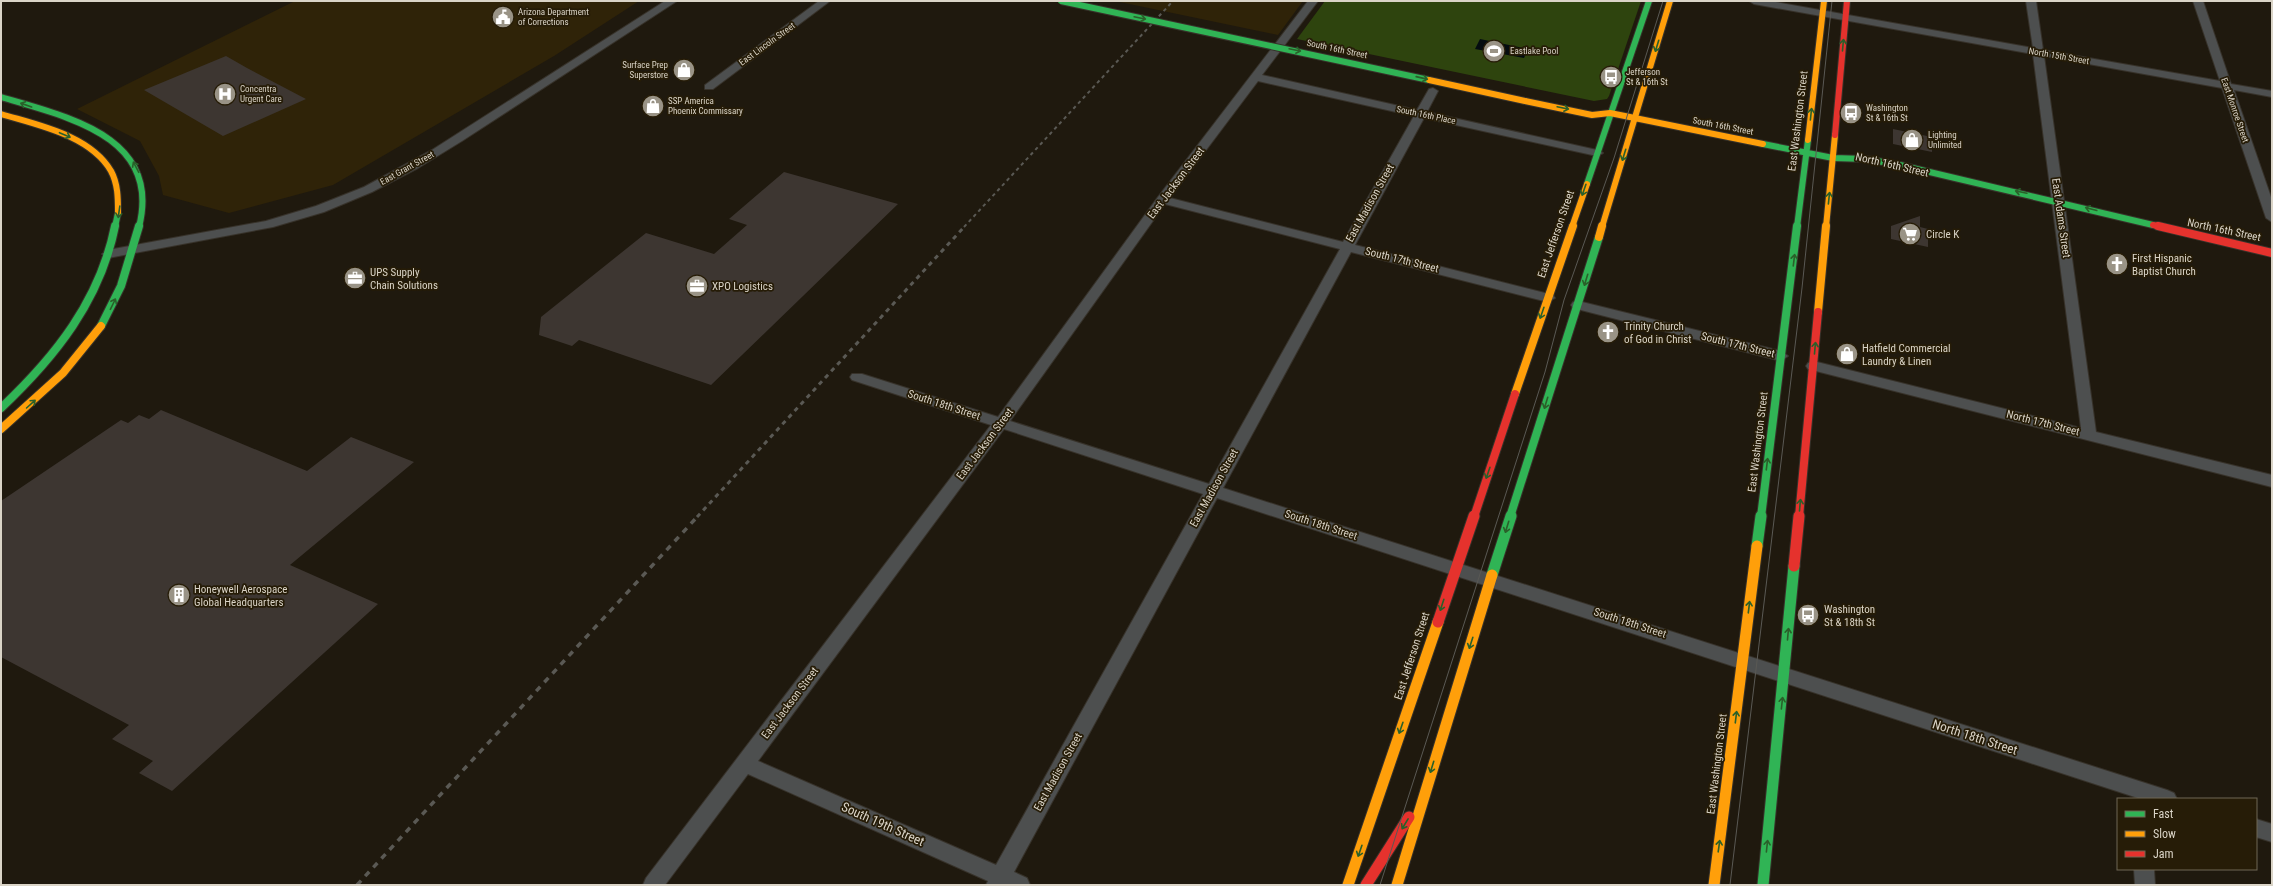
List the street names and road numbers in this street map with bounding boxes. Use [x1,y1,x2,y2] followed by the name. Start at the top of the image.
[737,20,797,68] street label: East Lincoln Street
[1306,38,1369,60] street label: South 16th Street
[2028,46,2090,66] street label: North 15th Street
[1785,70,1811,172] street label: East Washington Street
[2219,76,2251,144] street label: East Monroe Street
[1395,104,1457,126] street label: South 16th Place
[1692,115,1755,137] street label: South 16th Street
[1145,145,1207,221] street label: East Jackson Street
[378,149,436,187] street label: East Grant Street
[1854,150,1930,180] street label: North 16th Street
[1343,162,1397,244] street label: East Madison Street
[2049,177,2073,259] street label: East Adams Street
[1535,189,1577,279] street label: East Jefferson Street
[2186,216,2262,244] street label: North 16th Street
[1364,245,1440,275] street label: South 17th Street
[1700,330,1776,360] street label: South 17th Street
[906,387,982,423] street label: South 18th Street
[1745,391,1771,493] street label: East Washington Street
[954,406,1016,482] street label: East Jackson Street
[2005,408,2081,438] street label: North 17th Street
[1187,447,1241,529] street label: East Madison Street
[1283,507,1359,543] street label: South 18th Street
[1592,605,1668,641] street label: South 18th Street
[1392,610,1432,702] street label: East Jefferson Street
[759,665,821,741] street label: East Jackson Street
[1704,713,1730,815] street label: East Washington Street
[1931,716,2019,758] street label: North 18th Street
[1031,731,1085,813] street label: East Madison Street
[839,799,927,849] street label: South 19th Street

